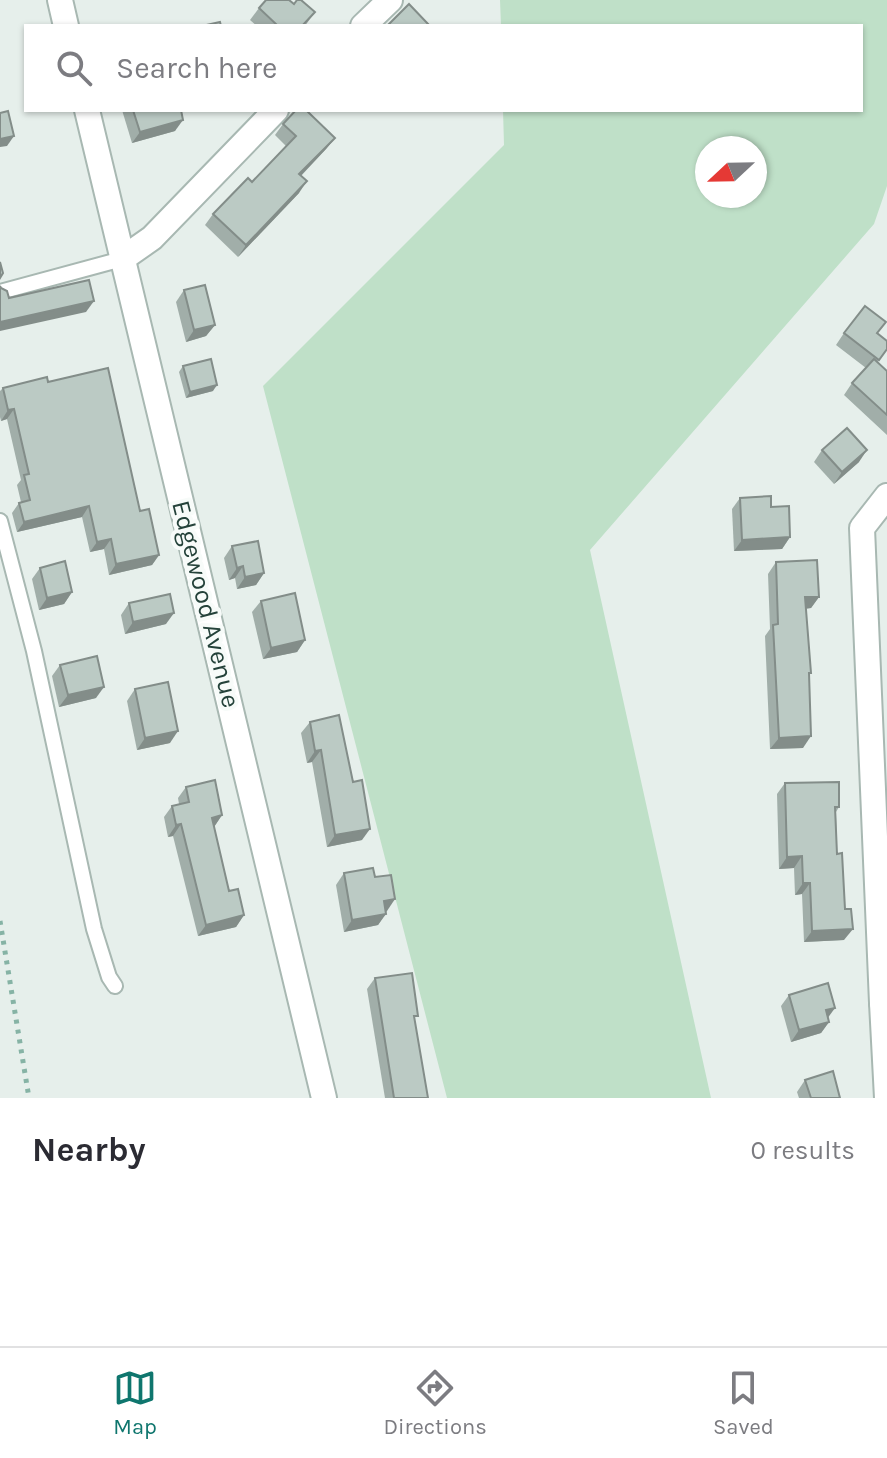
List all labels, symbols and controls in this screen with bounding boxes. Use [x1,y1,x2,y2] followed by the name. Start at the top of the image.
[24,24,863,112] search box
[52,46,96,90] icon: search
[116,50,277,86] text: Search here
[695,136,767,208] north arrow
[165,497,247,711] street label: Edgewood Avenue
[32,1130,146,1170] text: Nearby
[751,1135,855,1166] text: 0 results
[113,1366,157,1440] tab: Map
[383,1366,487,1440] tab: Directions
[713,1366,774,1440] tab: Saved

